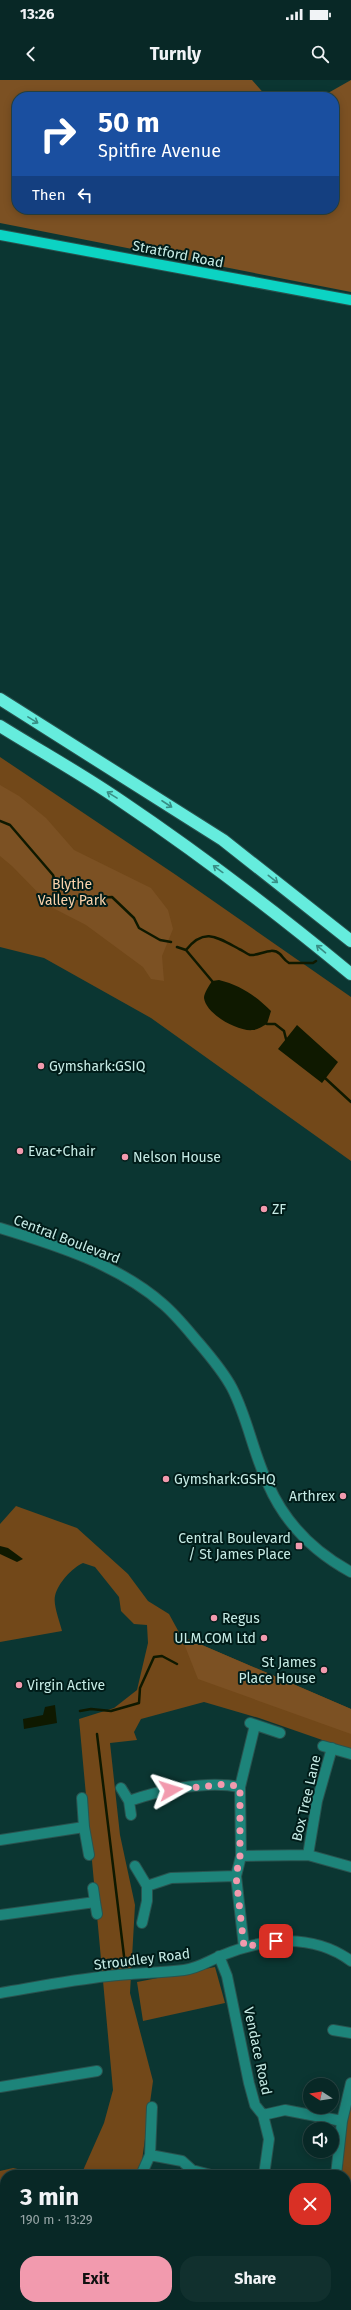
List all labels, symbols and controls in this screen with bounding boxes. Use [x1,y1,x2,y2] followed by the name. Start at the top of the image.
[20,5,55,23] text: 13:26
[20,43,42,65] icon: back
[150,43,201,65] text: Turnly
[309,43,331,65] icon: search
[98,106,160,139] text: 50 m
[32,108,84,160] icon: right
[98,140,221,162] text: Spitfire Avenue
[74,184,96,206] icon: left
[32,186,66,204] text: Then
[131,237,225,272] street label: Stratford Road
[27,716,39,724] one-way arrow
[107,791,118,799] one-way arrow
[161,800,172,808] one-way arrow
[213,865,224,873] one-way arrow
[267,875,278,884] one-way arrow
[38,876,107,909] park label: Blythe Valley Park
[316,945,326,954] one-way arrow
[49,1058,146,1075] place label: Gymshark:GSIQ
[36,1061,46,1071] marker: Gymshark:GSIQ
[28,1143,96,1160] place label: Evac+Chair
[15,1146,25,1156] marker: Evac+Chair
[133,1149,221,1166] place label: Nelson House
[120,1152,130,1162] marker: Nelson House
[272,1201,286,1218] place label: ZF
[259,1204,269,1214] marker: ZF
[11,1211,122,1268] street label: Central Boulevard
[174,1471,276,1488] place label: Gymshark:GSHQ
[161,1474,171,1484] marker: Gymshark:GSHQ
[289,1488,335,1505] place label: Arthrex
[338,1491,348,1501] marker: Arthrex
[178,1530,291,1563] place label: Central Boulevard / St James Place
[294,1541,304,1551] marker: Central Boulevard / St James Place
[222,1610,260,1627] place label: Regus
[209,1613,219,1623] marker: Regus
[174,1630,256,1647] place label: ULM.COM Ltd
[259,1633,269,1643] marker: ULM.COM Ltd
[239,1654,316,1687] place label: St James Place House
[319,1665,329,1675] marker: St James Place House
[27,1677,105,1694] place label: Virgin Active
[14,1680,24,1690] marker: Virgin Active
[288,1753,325,1843] street label: Box Tree Lane
[150,1769,192,1811] position arrow
[259,1924,293,1958] pin
[265,1930,287,1952] icon: arrive
[93,1945,191,1974] street label: Stroudley Road
[240,2006,275,2097] street label: Vendace Road
[303,2078,339,2114] north arrow
[303,2078,339,2158] map controls
[303,2122,339,2158] button: sound
[20,2183,79,2211] text: 3 min
[289,2183,331,2225] button: close
[20,2212,93,2227] text: 190 m · 13:29
[20,2256,172,2302] button: Exit
[180,2256,331,2302] button: Share

